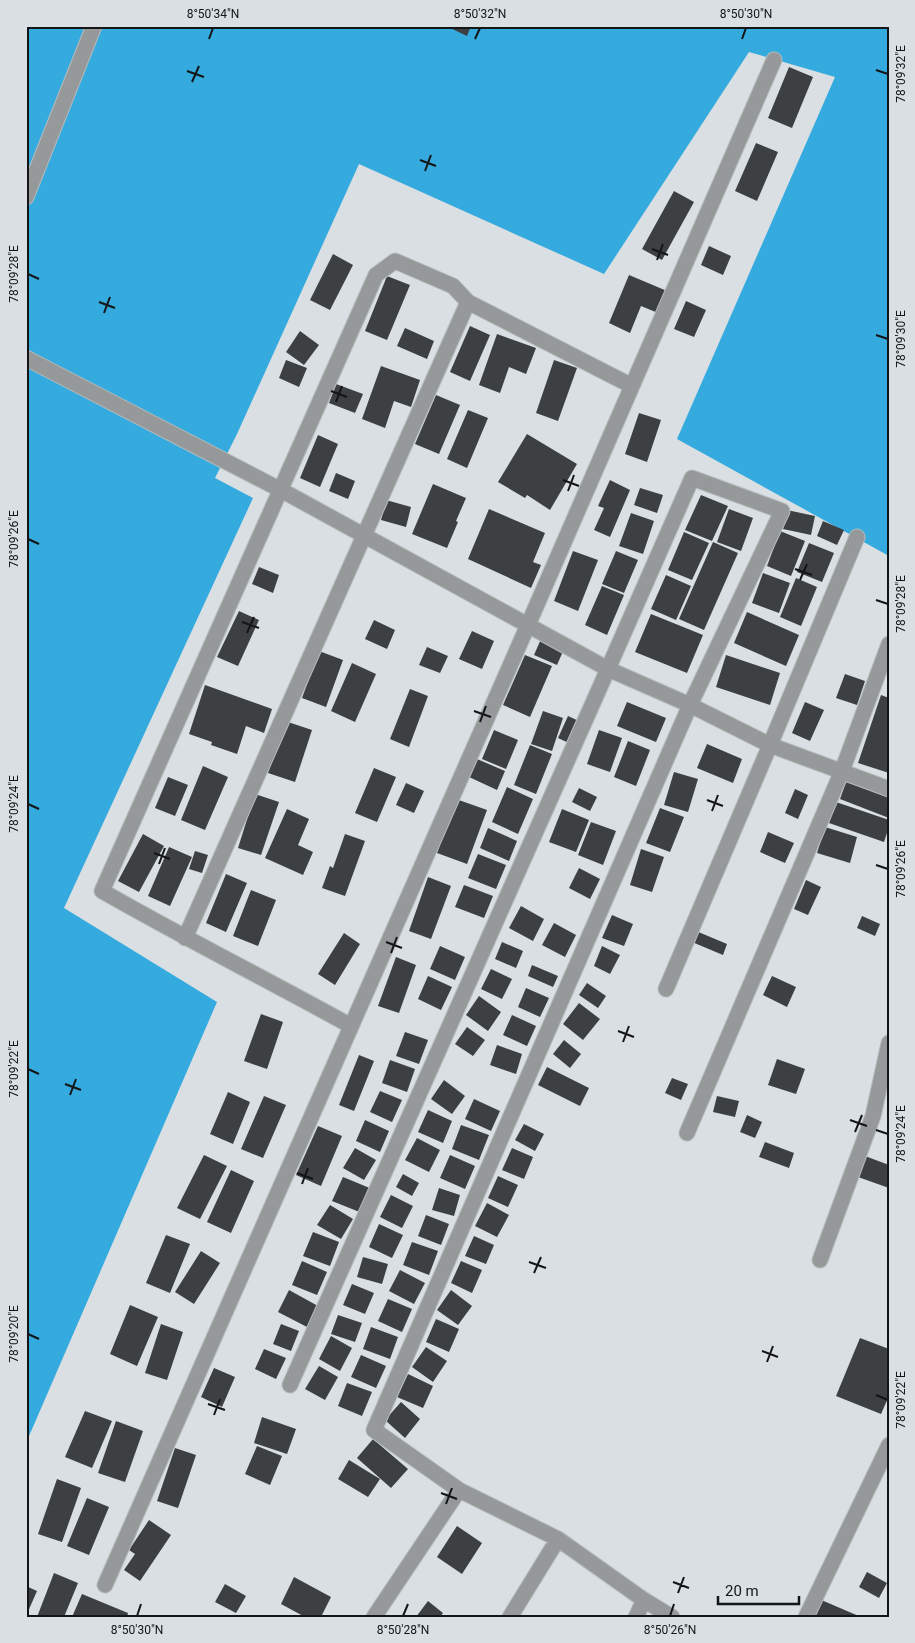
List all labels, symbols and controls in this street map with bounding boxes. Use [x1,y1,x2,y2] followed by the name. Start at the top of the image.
[187,7,239,21] text: 8°50'34"N
[454,7,506,21] text: 8°50'32"N
[720,7,772,21] text: 8°50'30"N
[894,45,908,103] text: 78°09'32"E
[7,245,21,303] text: 78°09'28"E
[894,310,908,368] text: 78°09'30"E
[7,510,21,568] text: 78°09'26"E
[894,575,908,633] text: 78°09'28"E
[7,775,21,833] text: 78°09'24"E
[894,840,908,898] text: 78°09'26"E
[7,1040,21,1098] text: 78°09'22"E
[894,1105,908,1163] text: 78°09'24"E
[7,1305,21,1363] text: 78°09'20"E
[894,1371,908,1429] text: 78°09'22"E
[718,1573,799,1605] scale bar
[725,1582,759,1600] text: 20 m
[111,1623,163,1637] text: 8°50'30"N
[377,1623,429,1637] text: 8°50'28"N
[644,1623,696,1637] text: 8°50'26"N

